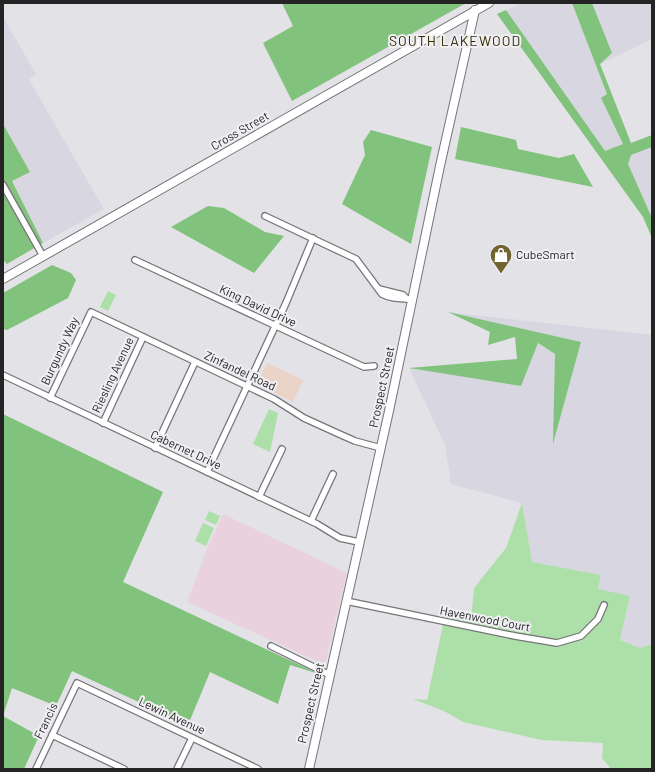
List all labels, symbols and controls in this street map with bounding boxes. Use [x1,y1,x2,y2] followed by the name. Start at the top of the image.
[389,32,521,49] district label: SOUTH LAKEWOOD
[208,108,271,152] street label: Cross Street
[488,242,514,275] shop icon: CubeSmart
[516,247,575,261] place label: CubeSmart
[218,281,299,329] street label: King David Drive
[37,314,81,387] street label: Burgundy Way
[88,335,136,415] street label: Riesling Avenue
[366,345,396,429] street label: Prospect Street
[202,347,278,393] street label: Zinfandel Road
[149,427,224,472] street label: Cabernet Drive
[439,602,532,634] street label: Havenwood Court
[294,661,326,745] street label: Prospect Street
[137,694,208,737] street label: Lewin Avenue
[30,700,60,741] street label: Francis

